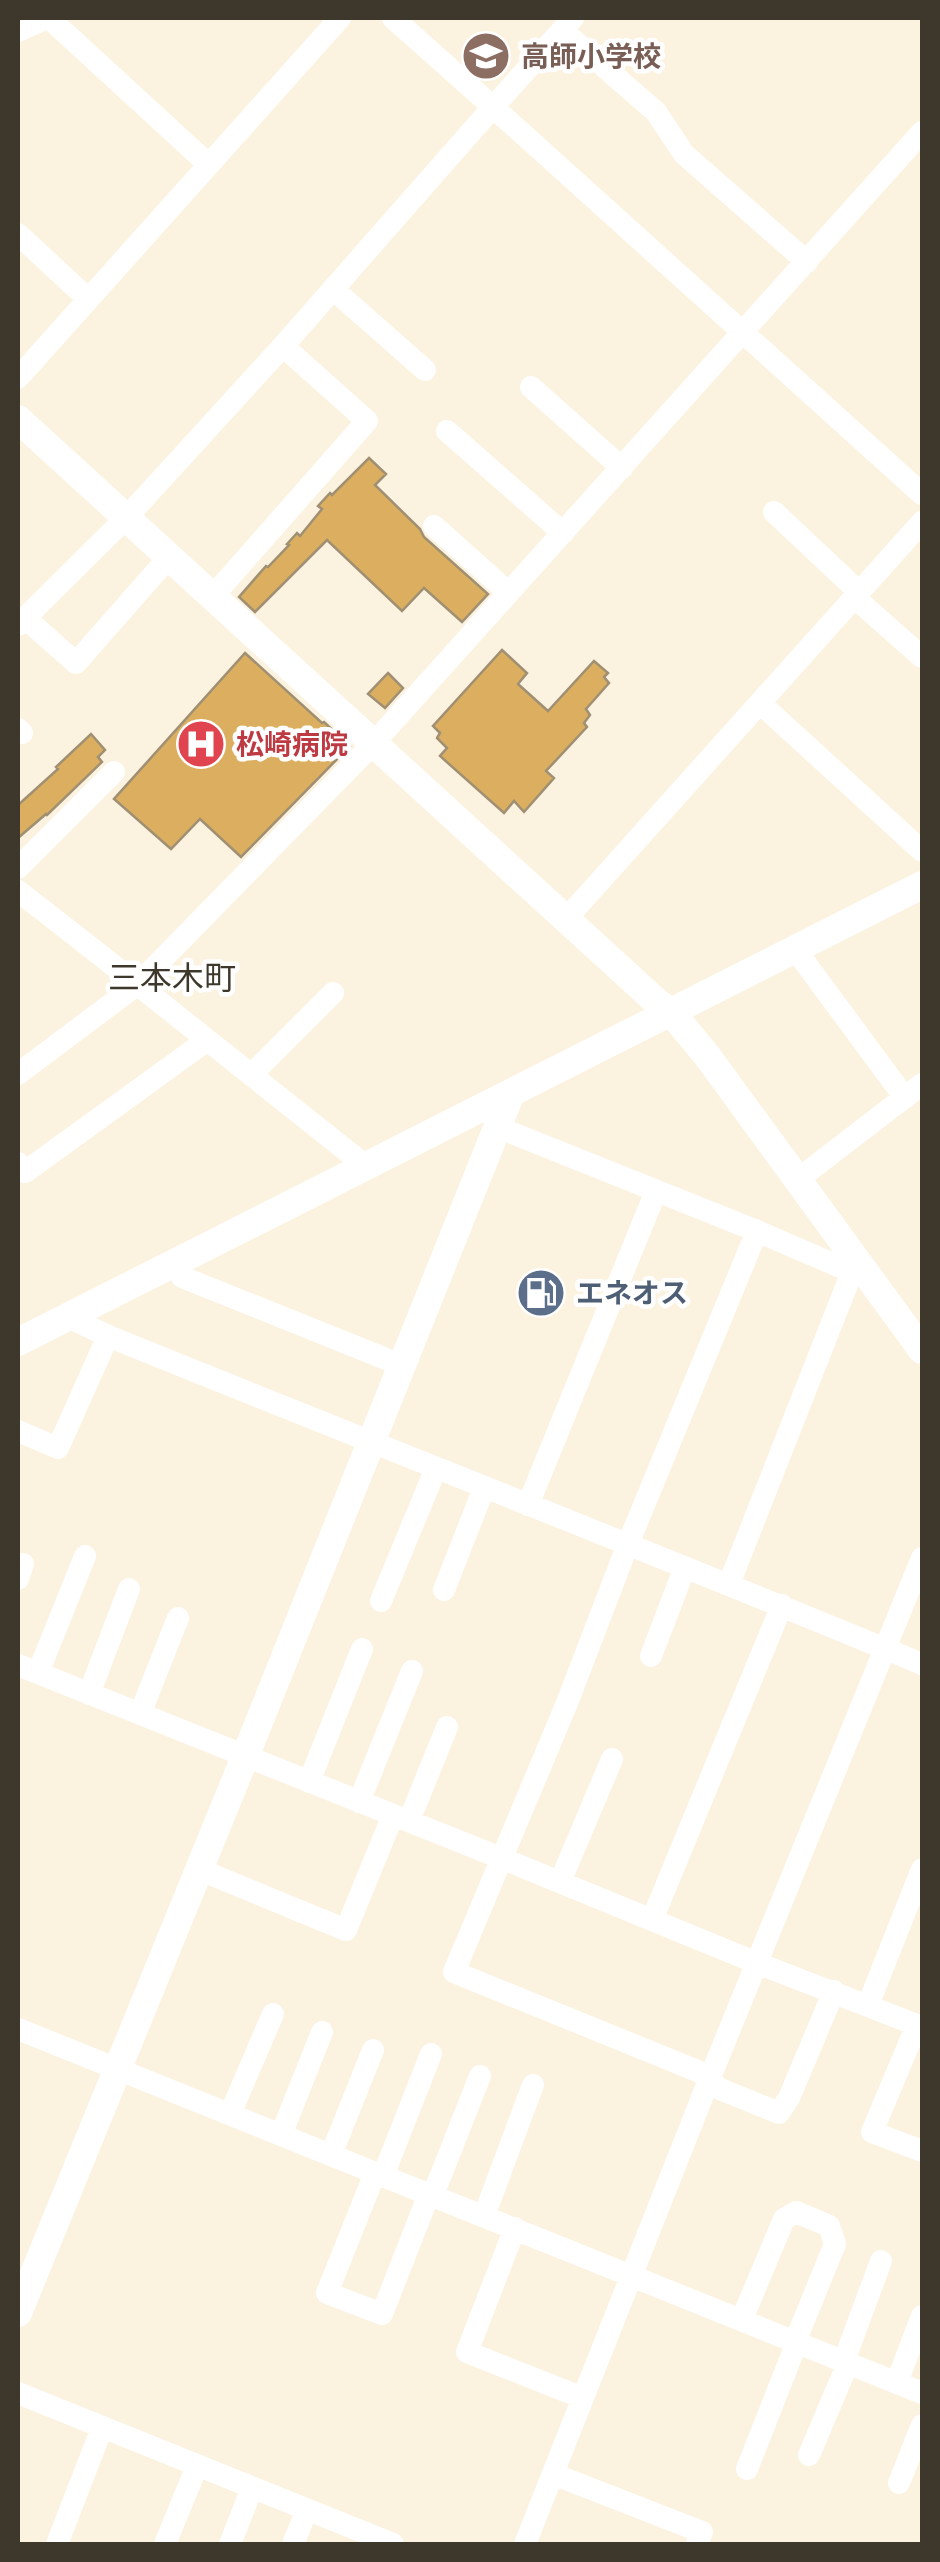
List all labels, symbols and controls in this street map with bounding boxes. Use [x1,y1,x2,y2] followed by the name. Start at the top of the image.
[460,30,512,82] school or university icon: 高師小学校
[521,41,661,72] place label: 高師小学校
[175,718,227,770] hospital icon: 松崎病院
[236,729,348,760] place label: 松崎病院
[108,960,236,996] district label: 三本木町
[515,1267,567,1319] fuel station icon: エネオス
[576,1278,688,1309] place label: エネオス

